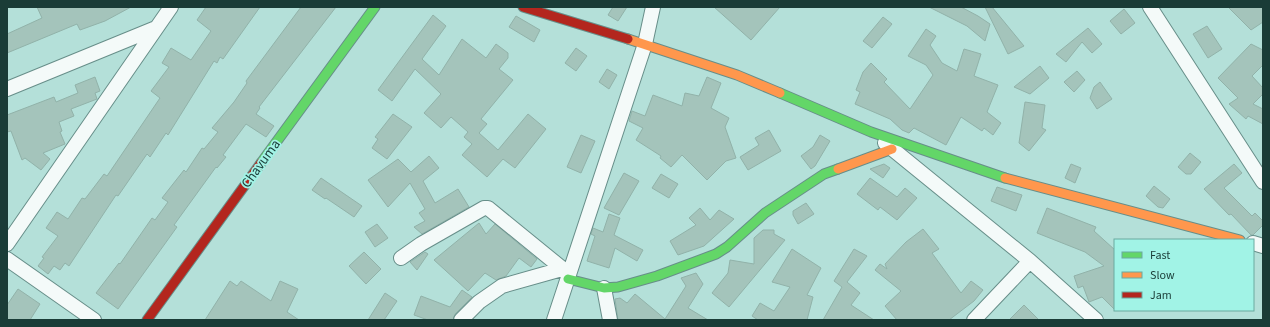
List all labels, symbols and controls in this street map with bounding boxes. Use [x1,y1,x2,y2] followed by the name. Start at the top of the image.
[237,136,285,192] street label: Chavuma
[1114,239,1254,311] legend
[1150,247,1170,264] text: Fast
[1150,267,1175,284] text: Slow
[1150,287,1172,304] text: Jam

